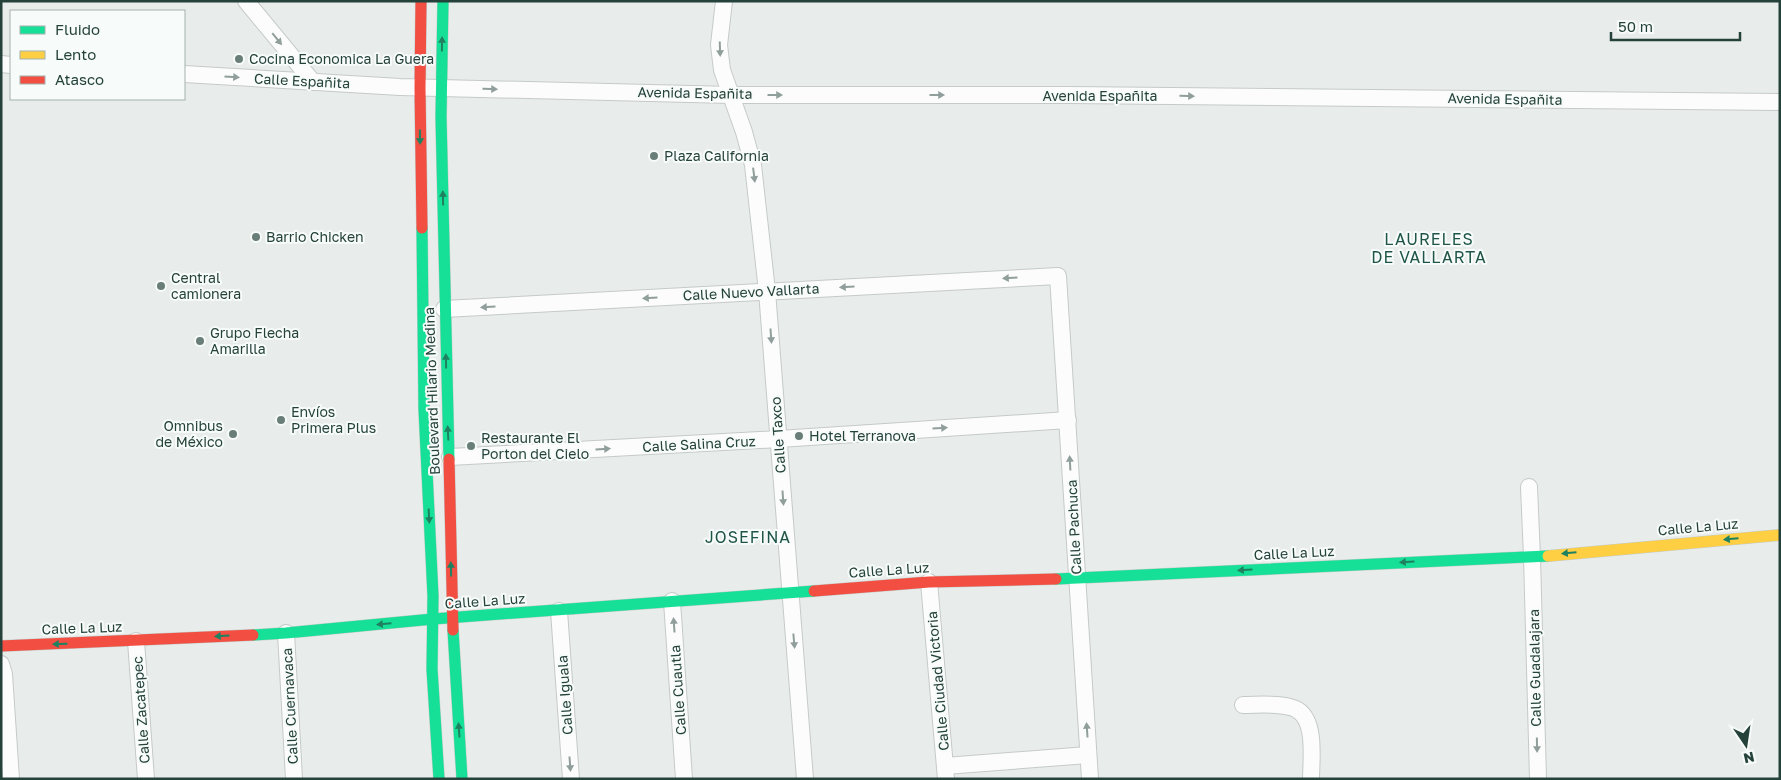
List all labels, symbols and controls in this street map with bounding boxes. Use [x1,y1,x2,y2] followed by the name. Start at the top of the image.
[10,10,185,100] legend
[1611,10,1740,42] scale bar
[1618,17,1653,35] text: 50 m
[55,20,100,38] text: Fluido
[271,33,282,45] one-way arrow
[439,36,447,52] one-way arrow
[716,41,724,57] one-way arrow
[55,45,96,63] text: Lento
[249,50,434,67] place label: Cocina Economica La Guera
[233,53,245,65] marker: Cocina Economica La Guera
[254,69,351,92] street label: Calle Españita
[55,70,104,88] text: Atasco
[225,74,241,82] one-way arrow
[637,83,753,102] street label: Avenida Españita
[482,85,498,93] one-way arrow
[1043,87,1157,104] street label: Avenida Españita
[1447,89,1563,108] street label: Avenida Españita
[767,91,783,99] one-way arrow
[930,91,946,99] one-way arrow
[1180,93,1196,101] one-way arrow
[416,129,424,145] one-way arrow
[664,147,769,164] place label: Plaza California
[648,150,660,162] marker: Plaza California
[750,167,758,183] one-way arrow
[439,190,447,206] one-way arrow
[266,228,364,245] place label: Barrio Chicken
[1371,229,1487,267] district label: LAURELES DE VALLARTA
[250,231,262,243] marker: Barrio Chicken
[171,269,241,302] place label: Central camionera
[1001,275,1017,283] one-way arrow
[682,279,820,304] street label: Calle Nuevo Vallarta
[155,280,167,292] marker: Central camionera
[839,283,855,291] one-way arrow
[642,294,658,302] one-way arrow
[480,303,496,311] one-way arrow
[420,307,443,475] street label: Boulevard Hilario Medina
[210,324,299,357] place label: Grupo Flecha Amarilla
[767,329,775,345] one-way arrow
[194,335,206,347] marker: Grupo Flecha Amarilla
[442,353,450,369] one-way arrow
[766,396,789,474] street label: Calle Taxco
[291,403,376,436] place label: Envíos Primera Plus
[275,414,287,426] marker: Envíos Primera Plus
[155,417,223,450] place label: Omnibus de México
[932,424,948,432] one-way arrow
[444,425,452,441] one-way arrow
[809,427,916,444] place label: Hotel Terranova
[227,428,239,440] marker: Omnibus de México
[481,429,589,462] place label: Restaurante El Porton del Cielo
[793,430,805,442] marker: Hotel Terranova
[642,432,756,455] street label: Calle Salina Cruz
[465,440,477,452] marker: Restaurante El Porton del Cielo
[595,444,611,452] one-way arrow
[1066,455,1074,471] one-way arrow
[1063,479,1084,575] street label: Calle Pachuca
[780,491,788,507] one-way arrow
[425,508,433,524] one-way arrow
[1657,515,1739,538] street label: Calle La Luz
[705,527,791,547] district label: JOSEFINA
[1723,535,1739,543] one-way arrow
[1253,542,1335,563] street label: Calle La Luz
[1561,550,1577,558] one-way arrow
[848,558,930,581] street label: Calle La Luz
[1399,559,1415,567] one-way arrow
[447,561,455,577] one-way arrow
[1237,566,1253,574] one-way arrow
[444,589,526,612] street label: Calle La Luz
[1525,609,1544,727] street label: Calle Guadalajara
[923,610,952,752] street label: Calle Ciudad Victoria
[670,617,678,633] one-way arrow
[41,618,123,637] street label: Calle La Luz
[376,620,392,628] one-way arrow
[214,632,230,640] one-way arrow
[790,634,798,650] one-way arrow
[51,640,67,648] one-way arrow
[666,644,689,736] street label: Calle Cuautla
[278,647,301,765] street label: Calle Cuernavaca
[128,655,153,764] street label: Calle Zacatepec
[553,655,576,735] street label: Calle Iguala
[1721,720,1771,770] north arrow
[454,722,462,738] one-way arrow
[1082,722,1090,738] one-way arrow
[1533,738,1541,754] one-way arrow
[1742,749,1756,768] text: N
[566,757,574,773] one-way arrow

